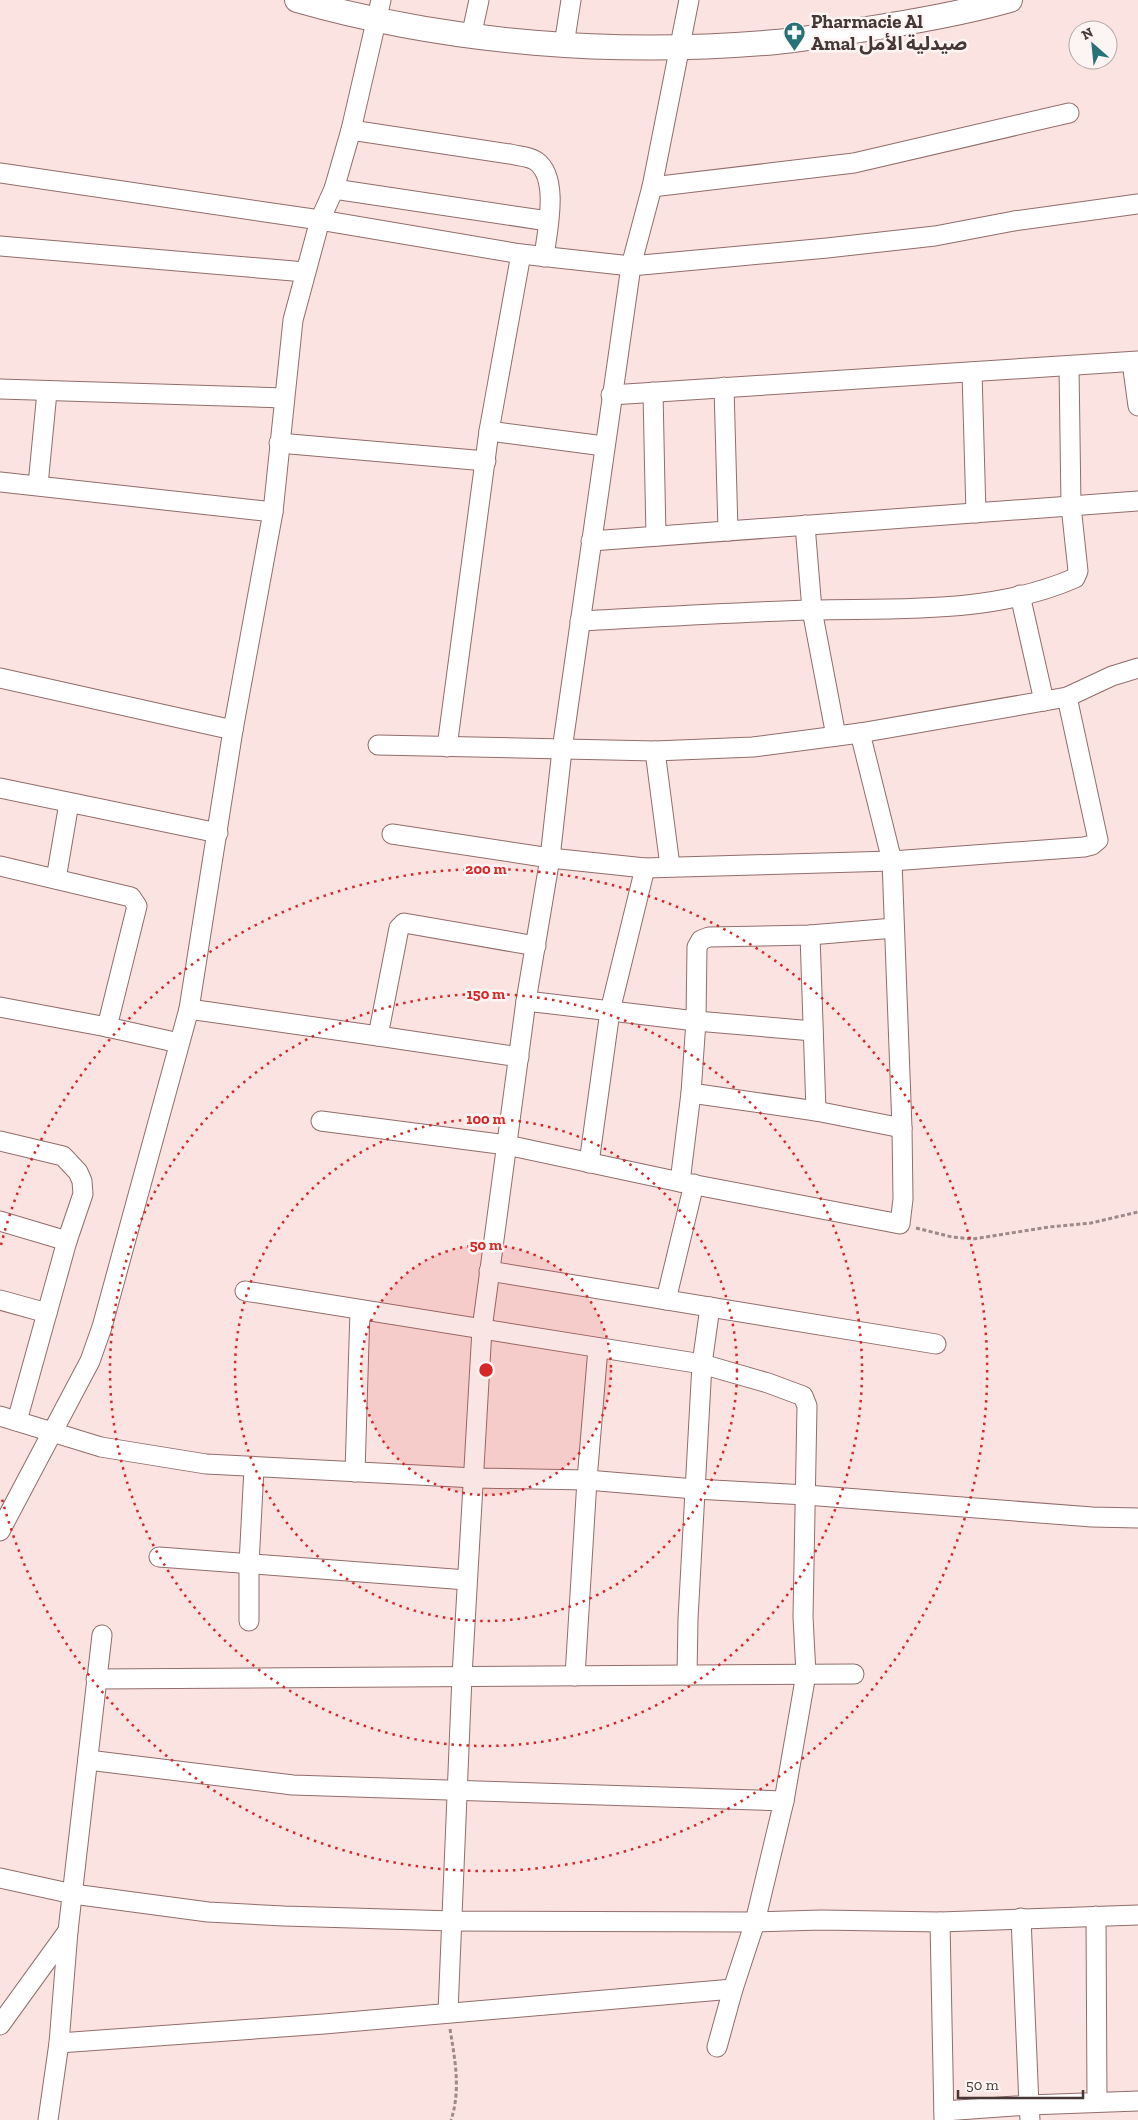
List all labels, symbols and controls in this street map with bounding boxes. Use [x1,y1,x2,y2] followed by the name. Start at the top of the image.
[811,10,967,55] place label: Pharmacie Al Amal صيدلية الأمل
[783,20,807,51] pharmacy icon: Pharmacie Al Amal صيدلية الأمل
[1068,20,1118,70] north arrow
[1079,24,1096,44] text: N
[465,860,507,878] text: 200 m
[467,985,505,1003] text: 150 m
[466,1110,506,1128] text: 100 m
[470,1236,502,1254] text: 50 m
[477,1361,495,1379] centre of rings
[958,2068,1083,2100] scale bar
[966,2076,999,2094] text: 50 m

